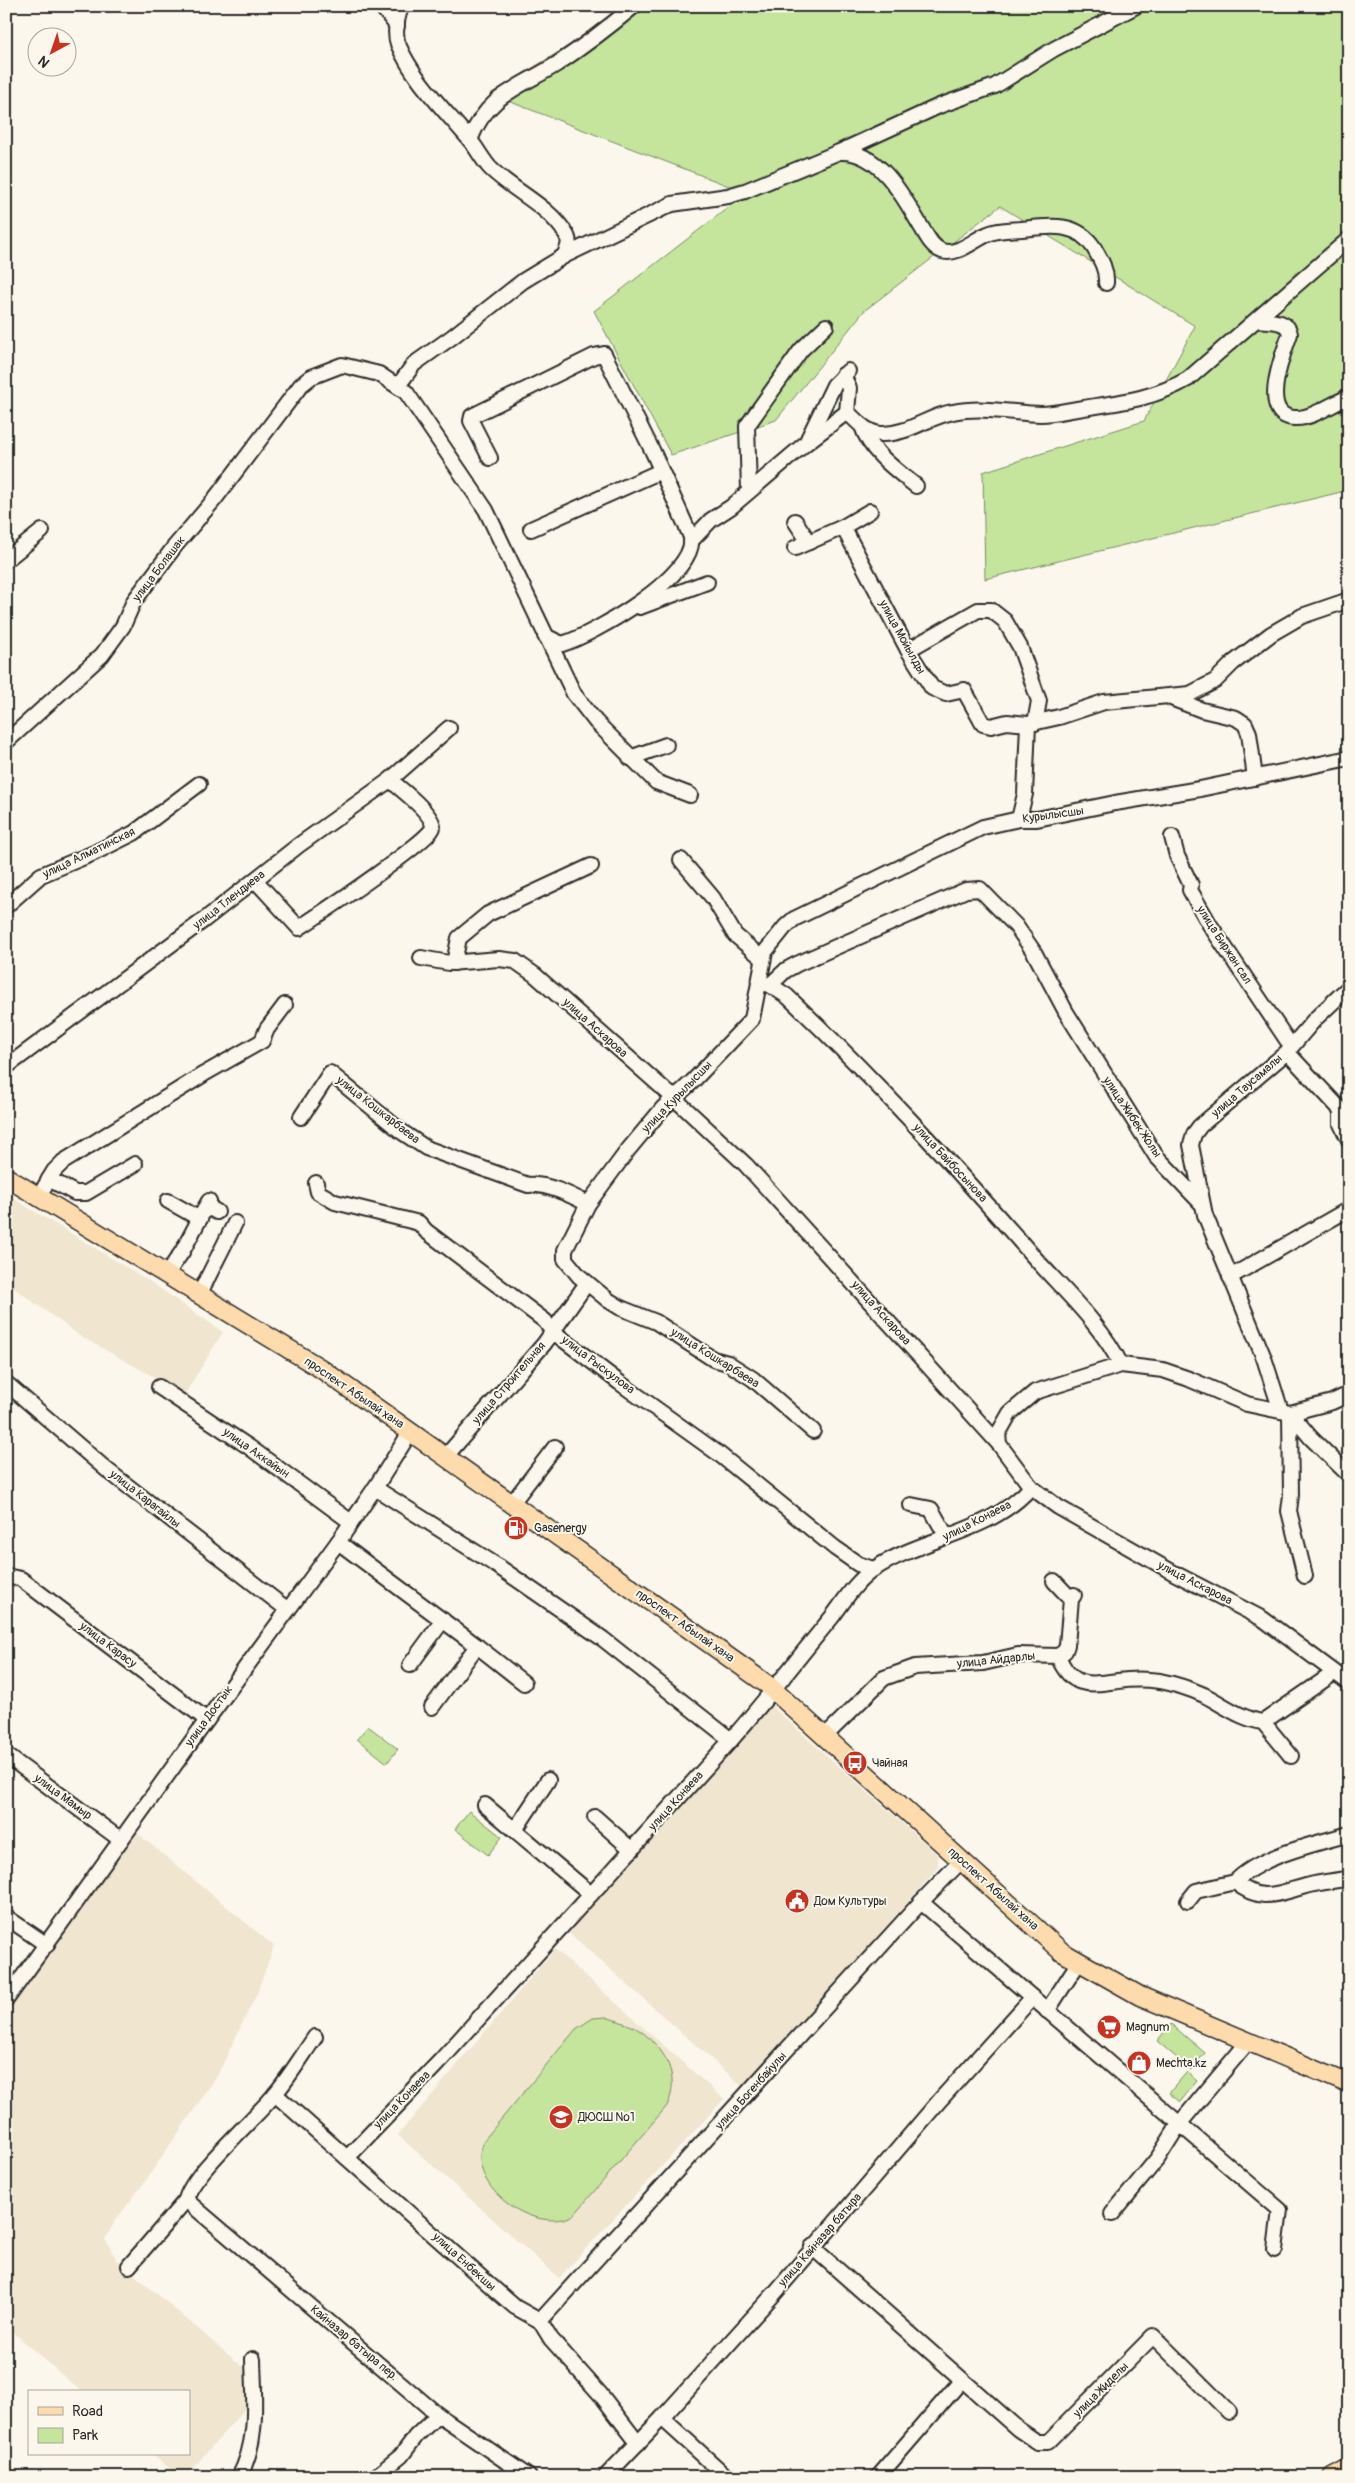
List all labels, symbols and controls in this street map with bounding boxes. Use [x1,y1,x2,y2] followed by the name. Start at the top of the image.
[28,28,78,78] north arrow
[35,52,53,71] text: N
[129,533,189,606] street label: улица Болашак
[875,597,929,677] street label: улица Мойылды
[1021,803,1085,827] street label: Курылысшы
[39,824,138,882] street label: улица Алматинская
[189,867,268,933] street label: улица Тлендиева
[1193,902,1255,987] street label: улица Биржан сал
[559,994,631,1061] street label: улица Аскарова
[1208,1051,1286,1122] street label: улица Таусамалы
[638,1058,715,1137] street label: улица Курылысшы
[333,1072,423,1147] street label: улица Кошкарбаева
[1099,1073,1165,1161] street label: улица Жибек Жолы
[909,1120,991,1206] street label: улица Байбосынова
[847,1277,914,1349] street label: улица Аскарова
[667,1324,762,1392] street label: улица Кошкарбаева
[558,1332,638,1398] street label: улица Рыскулова
[468,1338,549,1428] street label: улица Строительная
[301,1354,407,1432] street label: проспект Абылай хана
[219,1424,292,1481] street label: улица Аккайын
[106,1466,184,1531] street label: улица Карагайлы
[939,1497,1014,1545] street label: улица Конаева
[503,1515,529,1541] fuel station icon: Gasenergy
[534,1521,587,1536] place label: Gasenergy
[1154,1557,1235,1608] street label: улица Аскарова
[633,1586,738,1666] street label: проспект Абылай хана
[76,1618,139,1671] street label: улица Карасу
[955,1648,1036,1672] street label: улица Айдарлы
[181,1683,236,1750] street label: улица Достык
[842,1750,868,1776] bus stop icon: Чайная
[872,1756,908,1771] place label: Чайная
[645,1768,707,1835] street label: улица Конаева
[30,1770,95,1823] street label: улица Мамыр
[945,1844,1042,1934] street label: проспект Абылай хана
[784,1888,810,1914] public building icon: Дом Культуры
[813,1894,887,1909] place label: Дом Культуры
[1096,2014,1122,2040] supermarket icon: Magnum
[1126,2020,1170,2035] place label: Magnum
[711,2049,790,2134] street label: улица Богенбайулы
[1126,2050,1152,2076] shop icon: Mechta.kz
[1156,2056,1207,2071] place label: Mechta.kz
[370,2068,434,2133] street label: улица Конаева
[548,2104,574,2130] school or university icon: ДЮСШ №1
[577,2110,635,2125] place label: ДЮСШ №1
[775,2190,865,2291] street label: улица Кайназар батыра
[429,2229,499,2295] street label: улица Енбекшы
[307,2302,401,2384] street label: Кайназар батыра пер.
[1069,2359,1132,2422] street label: улица Жиделы
[28,2390,190,2456] legend
[72,2402,103,2421] text: Road
[72,2426,99,2445] text: Park

